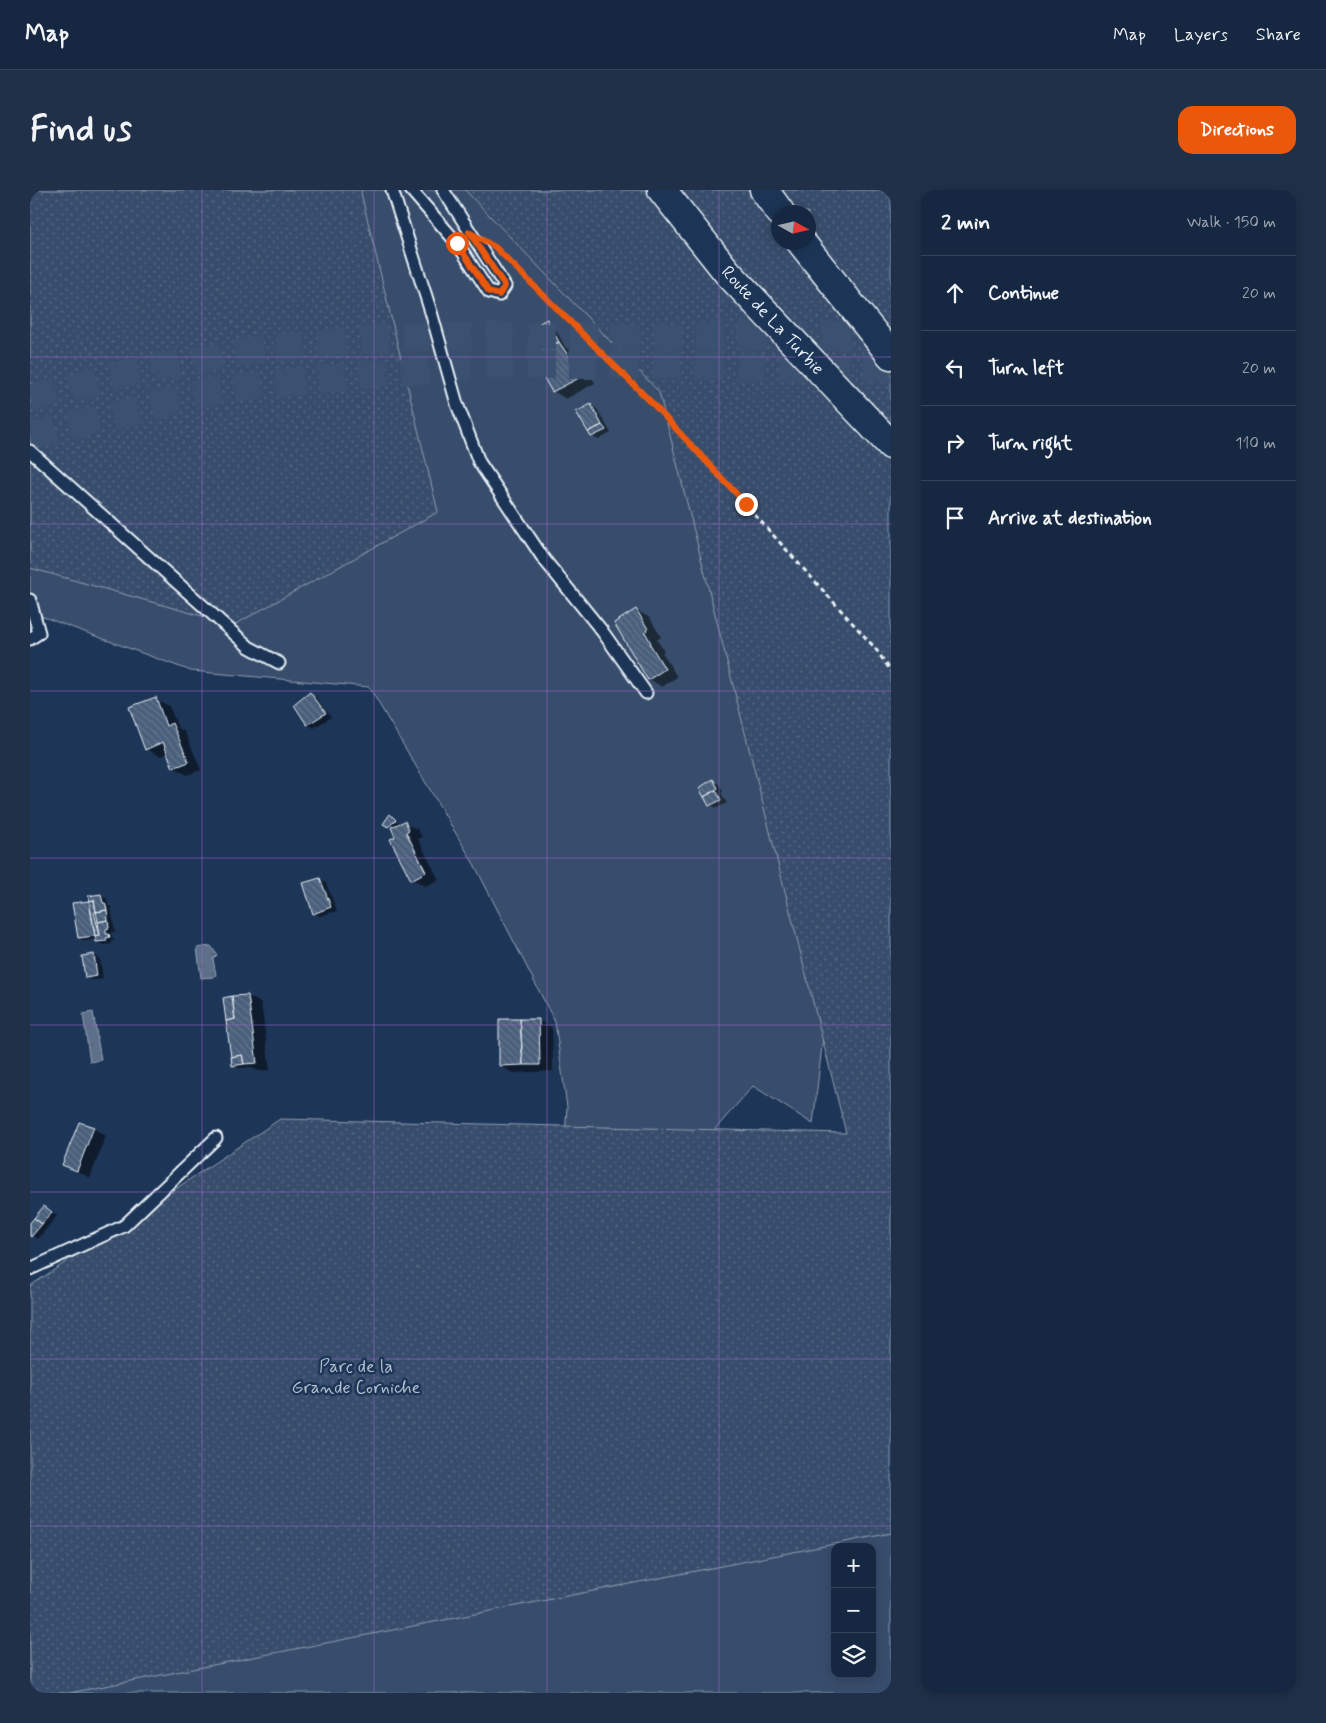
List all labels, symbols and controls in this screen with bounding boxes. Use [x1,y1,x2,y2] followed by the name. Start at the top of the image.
[25,19,69,50] text: Map
[1113,23,1146,47] text: Map
[1174,23,1228,47] text: Layers
[1256,23,1301,47] text: Share
[1178,106,1296,154] button: Directions
[30,107,132,153] text: Find us
[771,205,816,250] north arrow
[941,209,990,237] text: 2 min
[1187,212,1276,233] text: Walk · 150 m
[446,232,469,255] route start
[715,261,829,380] street label: Route de La Turbie
[941,279,969,307] icon: ahead
[988,281,1059,306] text: Continue
[1242,283,1276,304] text: 20 m
[941,354,969,382] icon: left
[988,356,1064,381] text: Turn left
[1242,358,1276,379] text: 20 m
[941,429,969,457] icon: right
[988,431,1072,456] text: Turn right
[1235,433,1276,454] text: 110 m
[735,493,758,516] route end
[941,504,969,532] icon: arrive
[988,506,1152,531] text: Arrive at destination
[292,1355,421,1400] park label: Parc de la Grande Corniche
[831,1543,876,1678] map controls
[831,1543,876,1588] button: +
[831,1588,876,1633] button: −
[831,1633,876,1678] button: layers

